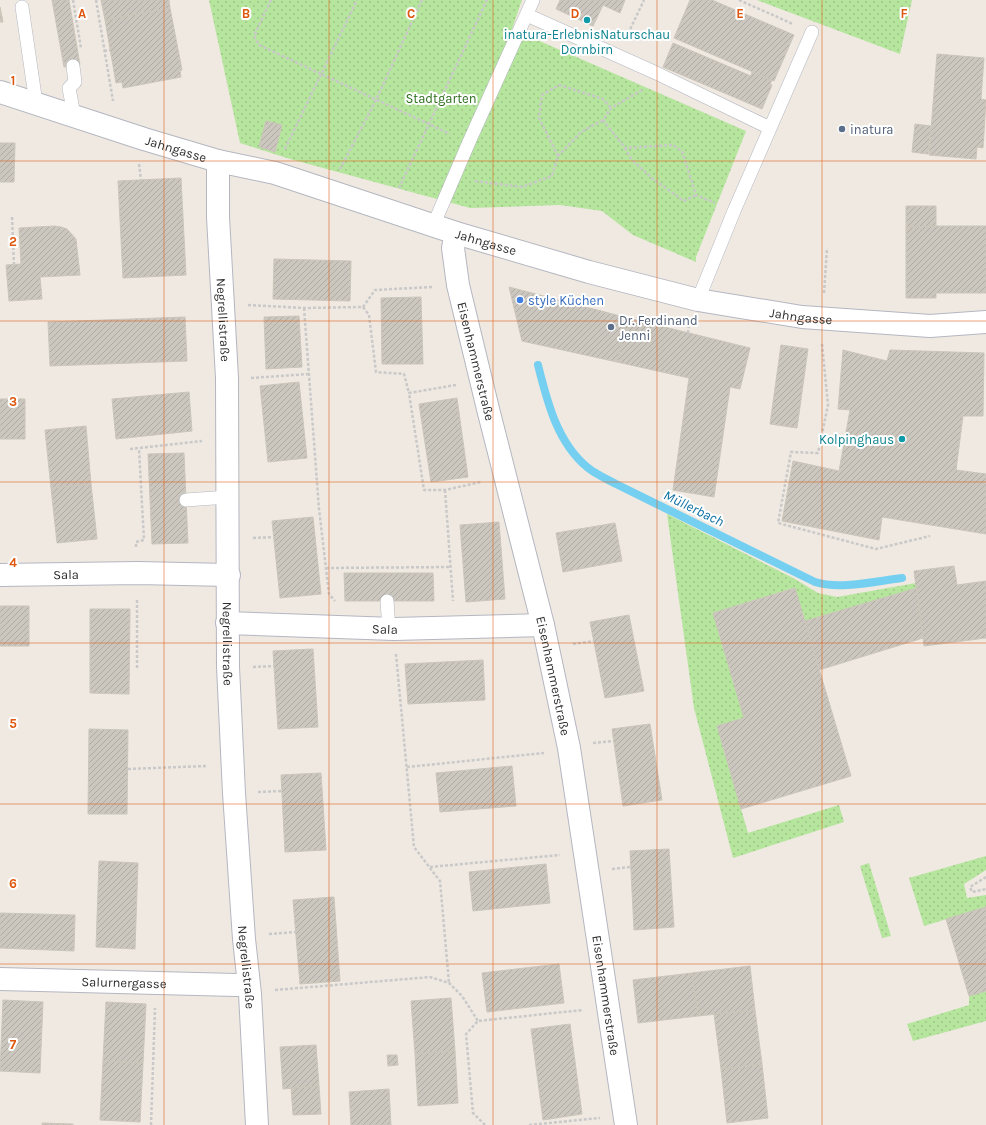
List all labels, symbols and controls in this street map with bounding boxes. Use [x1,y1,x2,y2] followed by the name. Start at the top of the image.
[78,6,86,21] text: A
[242,6,250,21] text: B
[407,6,415,21] text: C
[571,6,580,21] text: D
[736,6,744,21] text: E
[900,6,908,21] text: F
[582,15,592,25] marker: inatura-ErlebnisNaturschau Dornbirn
[504,27,670,57] place label: inatura-ErlebnisNaturschau Dornbirn
[11,73,15,88] text: 1
[405,91,477,106] park label: Stadtgarten
[850,122,894,137] place label: inatura
[837,124,847,134] marker: inatura
[144,133,209,165] street label: Jahngasse
[454,226,519,258] street label: Jahngasse
[9,234,17,249] text: 2
[213,278,233,362] street label: Negrellistraße
[528,293,604,308] place label: style Küchen
[515,295,525,305] marker: style Küchen
[454,300,498,423] street label: Eisenhammerstraße
[768,305,833,327] street label: Jahngasse
[619,313,698,343] place label: Dr. Ferdinand Jenni
[606,322,616,332] marker: Dr. Ferdinand Jenni
[9,394,17,409] text: 3
[819,432,894,447] place label: Kolpinghaus
[897,434,907,444] marker: Kolpinghaus
[661,487,727,530] water label: Müllerbach
[9,555,17,570] text: 4
[53,567,79,582] street label: Sala
[220,602,236,686] street label: Negrellistraße
[533,615,573,737] street label: Eisenhammerstraße
[372,621,398,637] street label: Sala
[9,716,17,731] text: 5
[9,876,17,891] text: 6
[235,925,258,1010] street label: Negrellistraße
[589,934,622,1057] street label: Eisenhammerstraße
[81,974,167,991] street label: Salurnergasse
[10,1037,17,1052] text: 7

